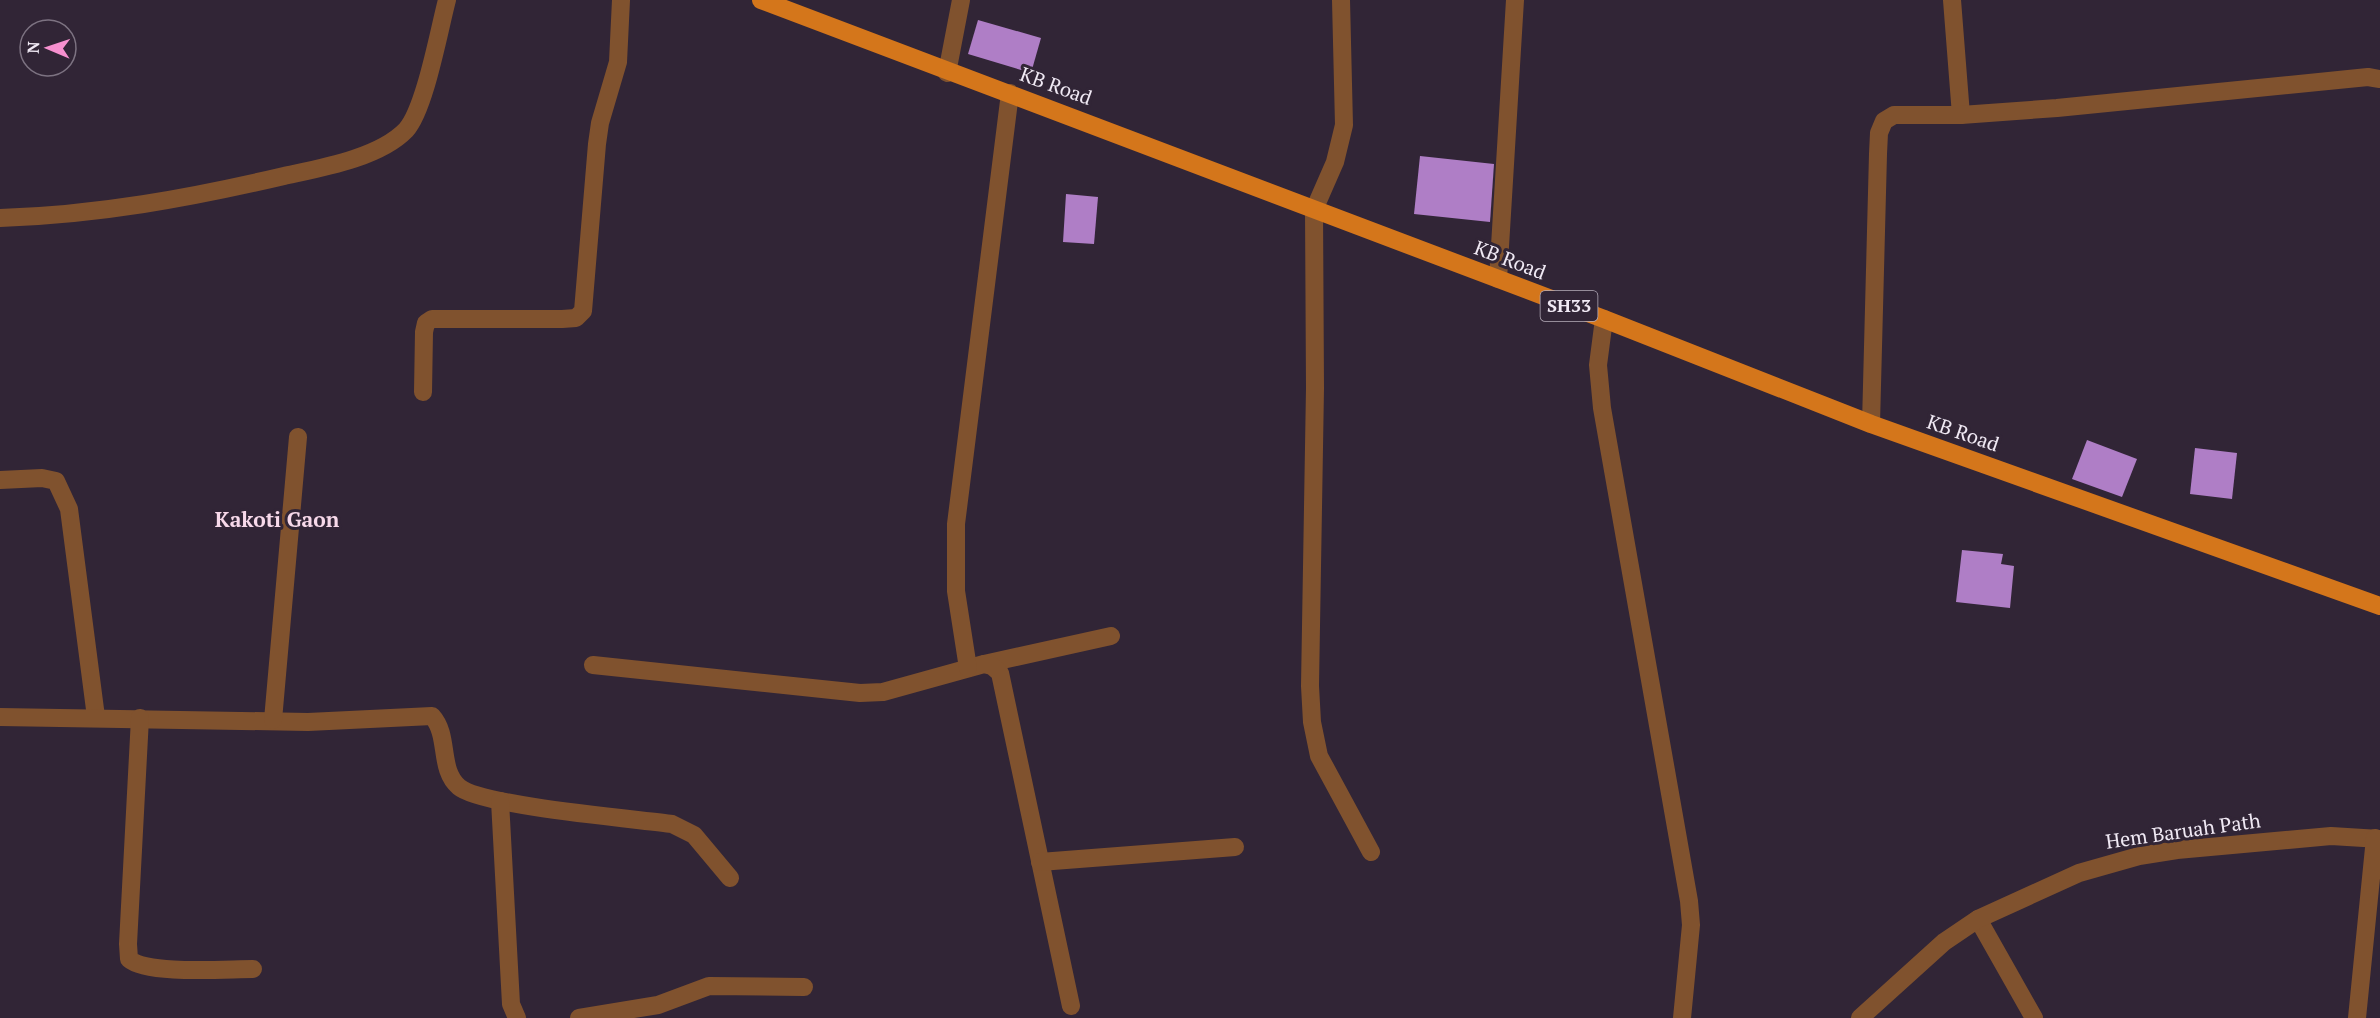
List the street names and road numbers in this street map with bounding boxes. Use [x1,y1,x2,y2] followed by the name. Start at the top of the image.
[1016,60,1096,111] street label: KB Road
[1470,234,1550,286] street label: KB Road
[1540,291,1598,321] road number: SH33
[1923,408,2003,457] street label: KB Road
[2104,806,2262,855] street label: Hem Baruah Path

